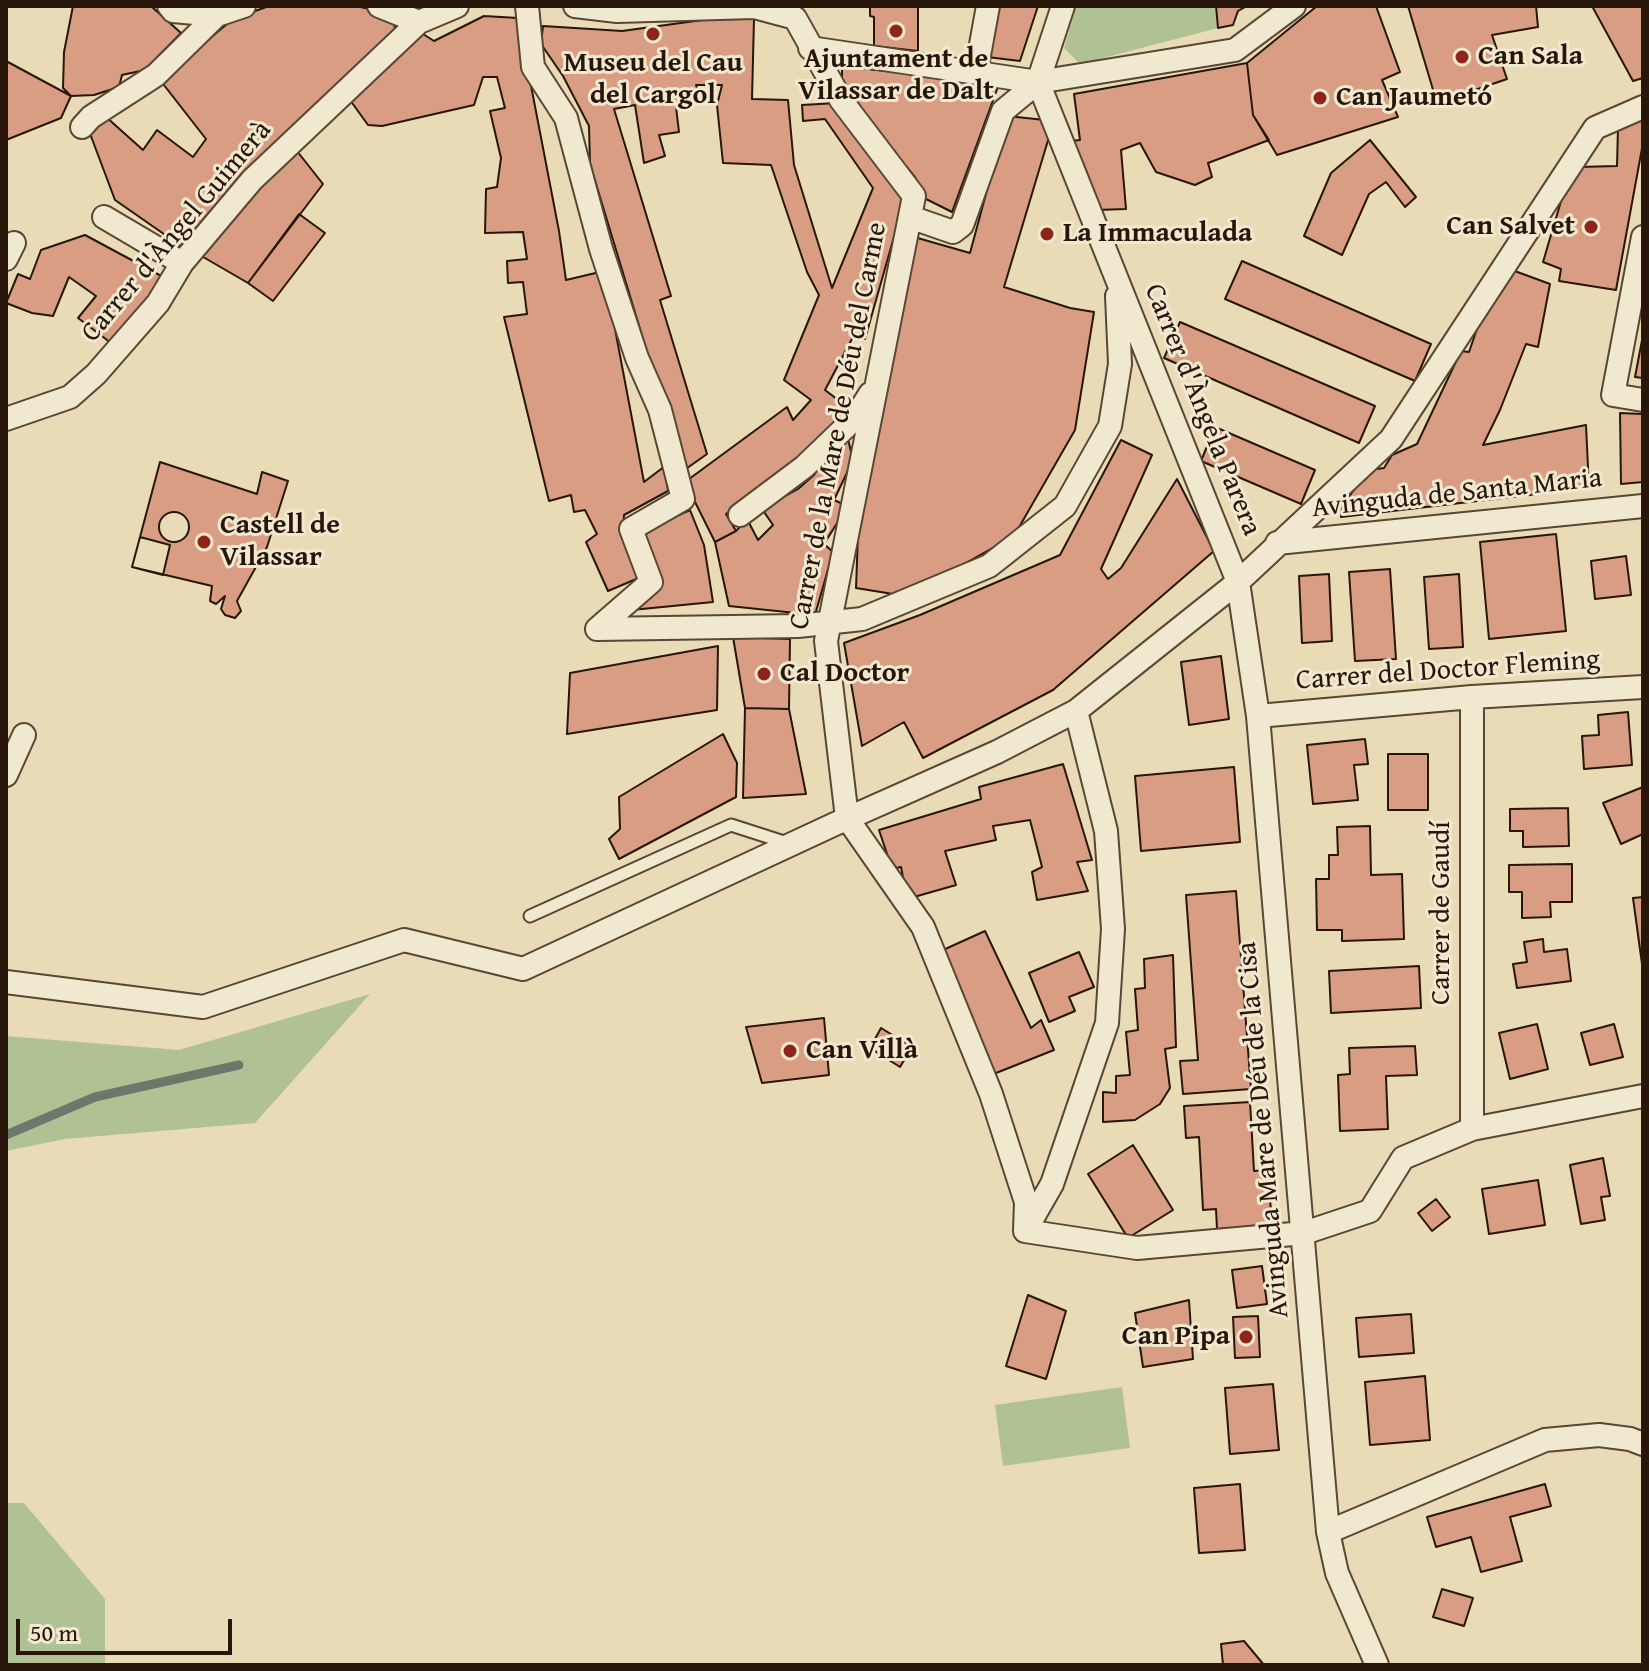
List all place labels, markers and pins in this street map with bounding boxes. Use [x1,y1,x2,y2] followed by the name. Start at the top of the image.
[887,22,905,40] marker: Ajuntament de Vilassar de Dalt
[644,25,662,43] marker: Museu del Cau del Cargol
[1478,40,1583,74] place label: Can Sala
[798,43,994,109] place label: Ajuntament de Vilassar de Dalt
[563,47,743,113] place label: Museu del Cau del Cargol
[1453,48,1471,66] marker: Can Sala
[1336,81,1492,115] place label: Can Jaumetó
[1311,89,1329,107] marker: Can Jaumetó
[1446,210,1575,244] place label: Can Salvet
[1063,217,1252,251] place label: La Immaculada
[1582,218,1600,236] marker: Can Salvet
[1038,225,1056,243] marker: La Immaculada
[220,509,340,575] place label: Castell de Vilassar
[195,533,213,551] marker: Castell de Vilassar
[780,657,909,691] place label: Cal Doctor
[755,665,773,683] marker: Cal Doctor
[806,1034,918,1068] place label: Can Villà
[781,1042,799,1060] marker: Can Villà
[1122,1320,1230,1354] place label: Can Pipa
[1237,1328,1255,1346] marker: Can Pipa

